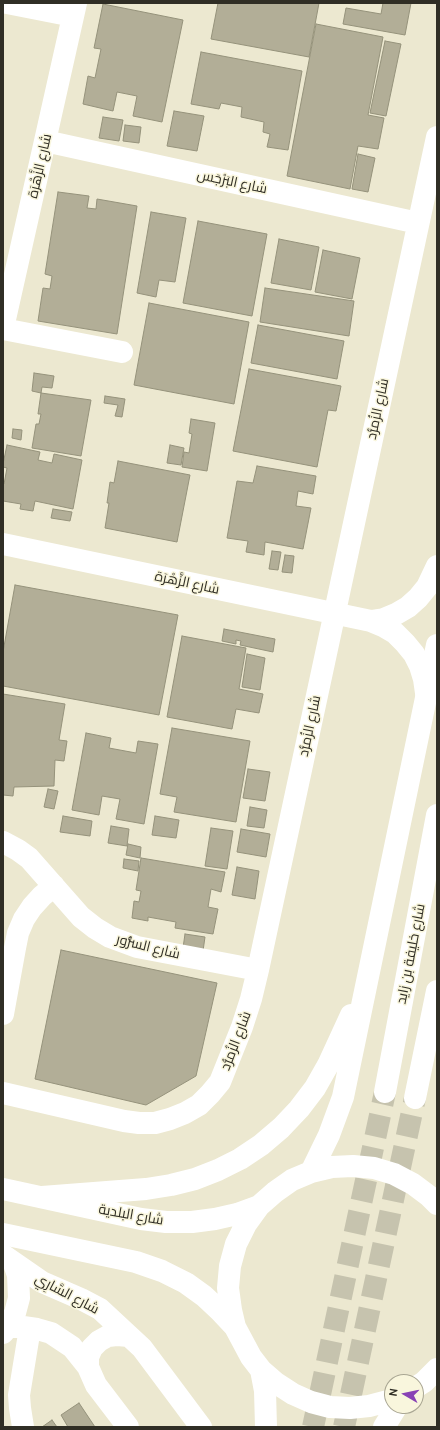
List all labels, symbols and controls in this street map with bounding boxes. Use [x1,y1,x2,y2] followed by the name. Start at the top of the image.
[24,132,56,200] street label: شارع الزَّهْرَة
[195,166,269,198] street label: شارع البَرْجَس
[363,377,393,441] street label: شارع الزُمرُّد
[153,568,221,598] street label: شارع الزَّهْرَة
[295,694,325,758] street label: شارع الزُمرُّد
[393,902,429,1006] street label: شارع خليفة بن زايد
[114,931,182,963] street label: شارع السُّرُور
[217,1009,255,1073] street label: شارع الزُمرُّد
[97,1201,165,1229] street label: شارع البلدية
[32,1270,102,1318] street label: شارع السَّارِي
[384,1374,424,1414] north arrow
[386,1387,401,1397] text: N

